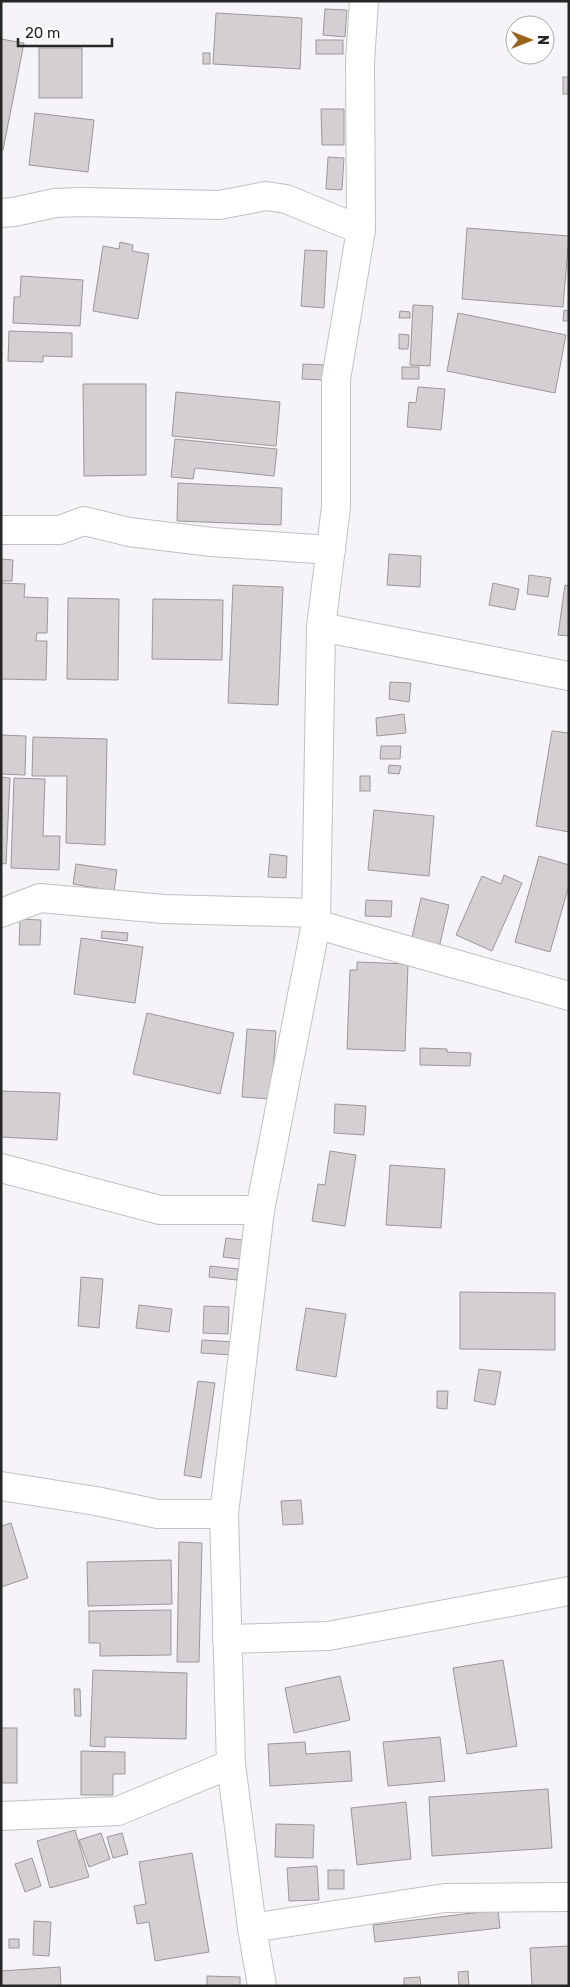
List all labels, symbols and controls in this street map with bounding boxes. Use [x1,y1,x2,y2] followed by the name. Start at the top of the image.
[18,15,111,47] scale bar
[505,15,555,65] north arrow
[25,24,60,42] text: 20 m
[534,35,551,45] text: N

